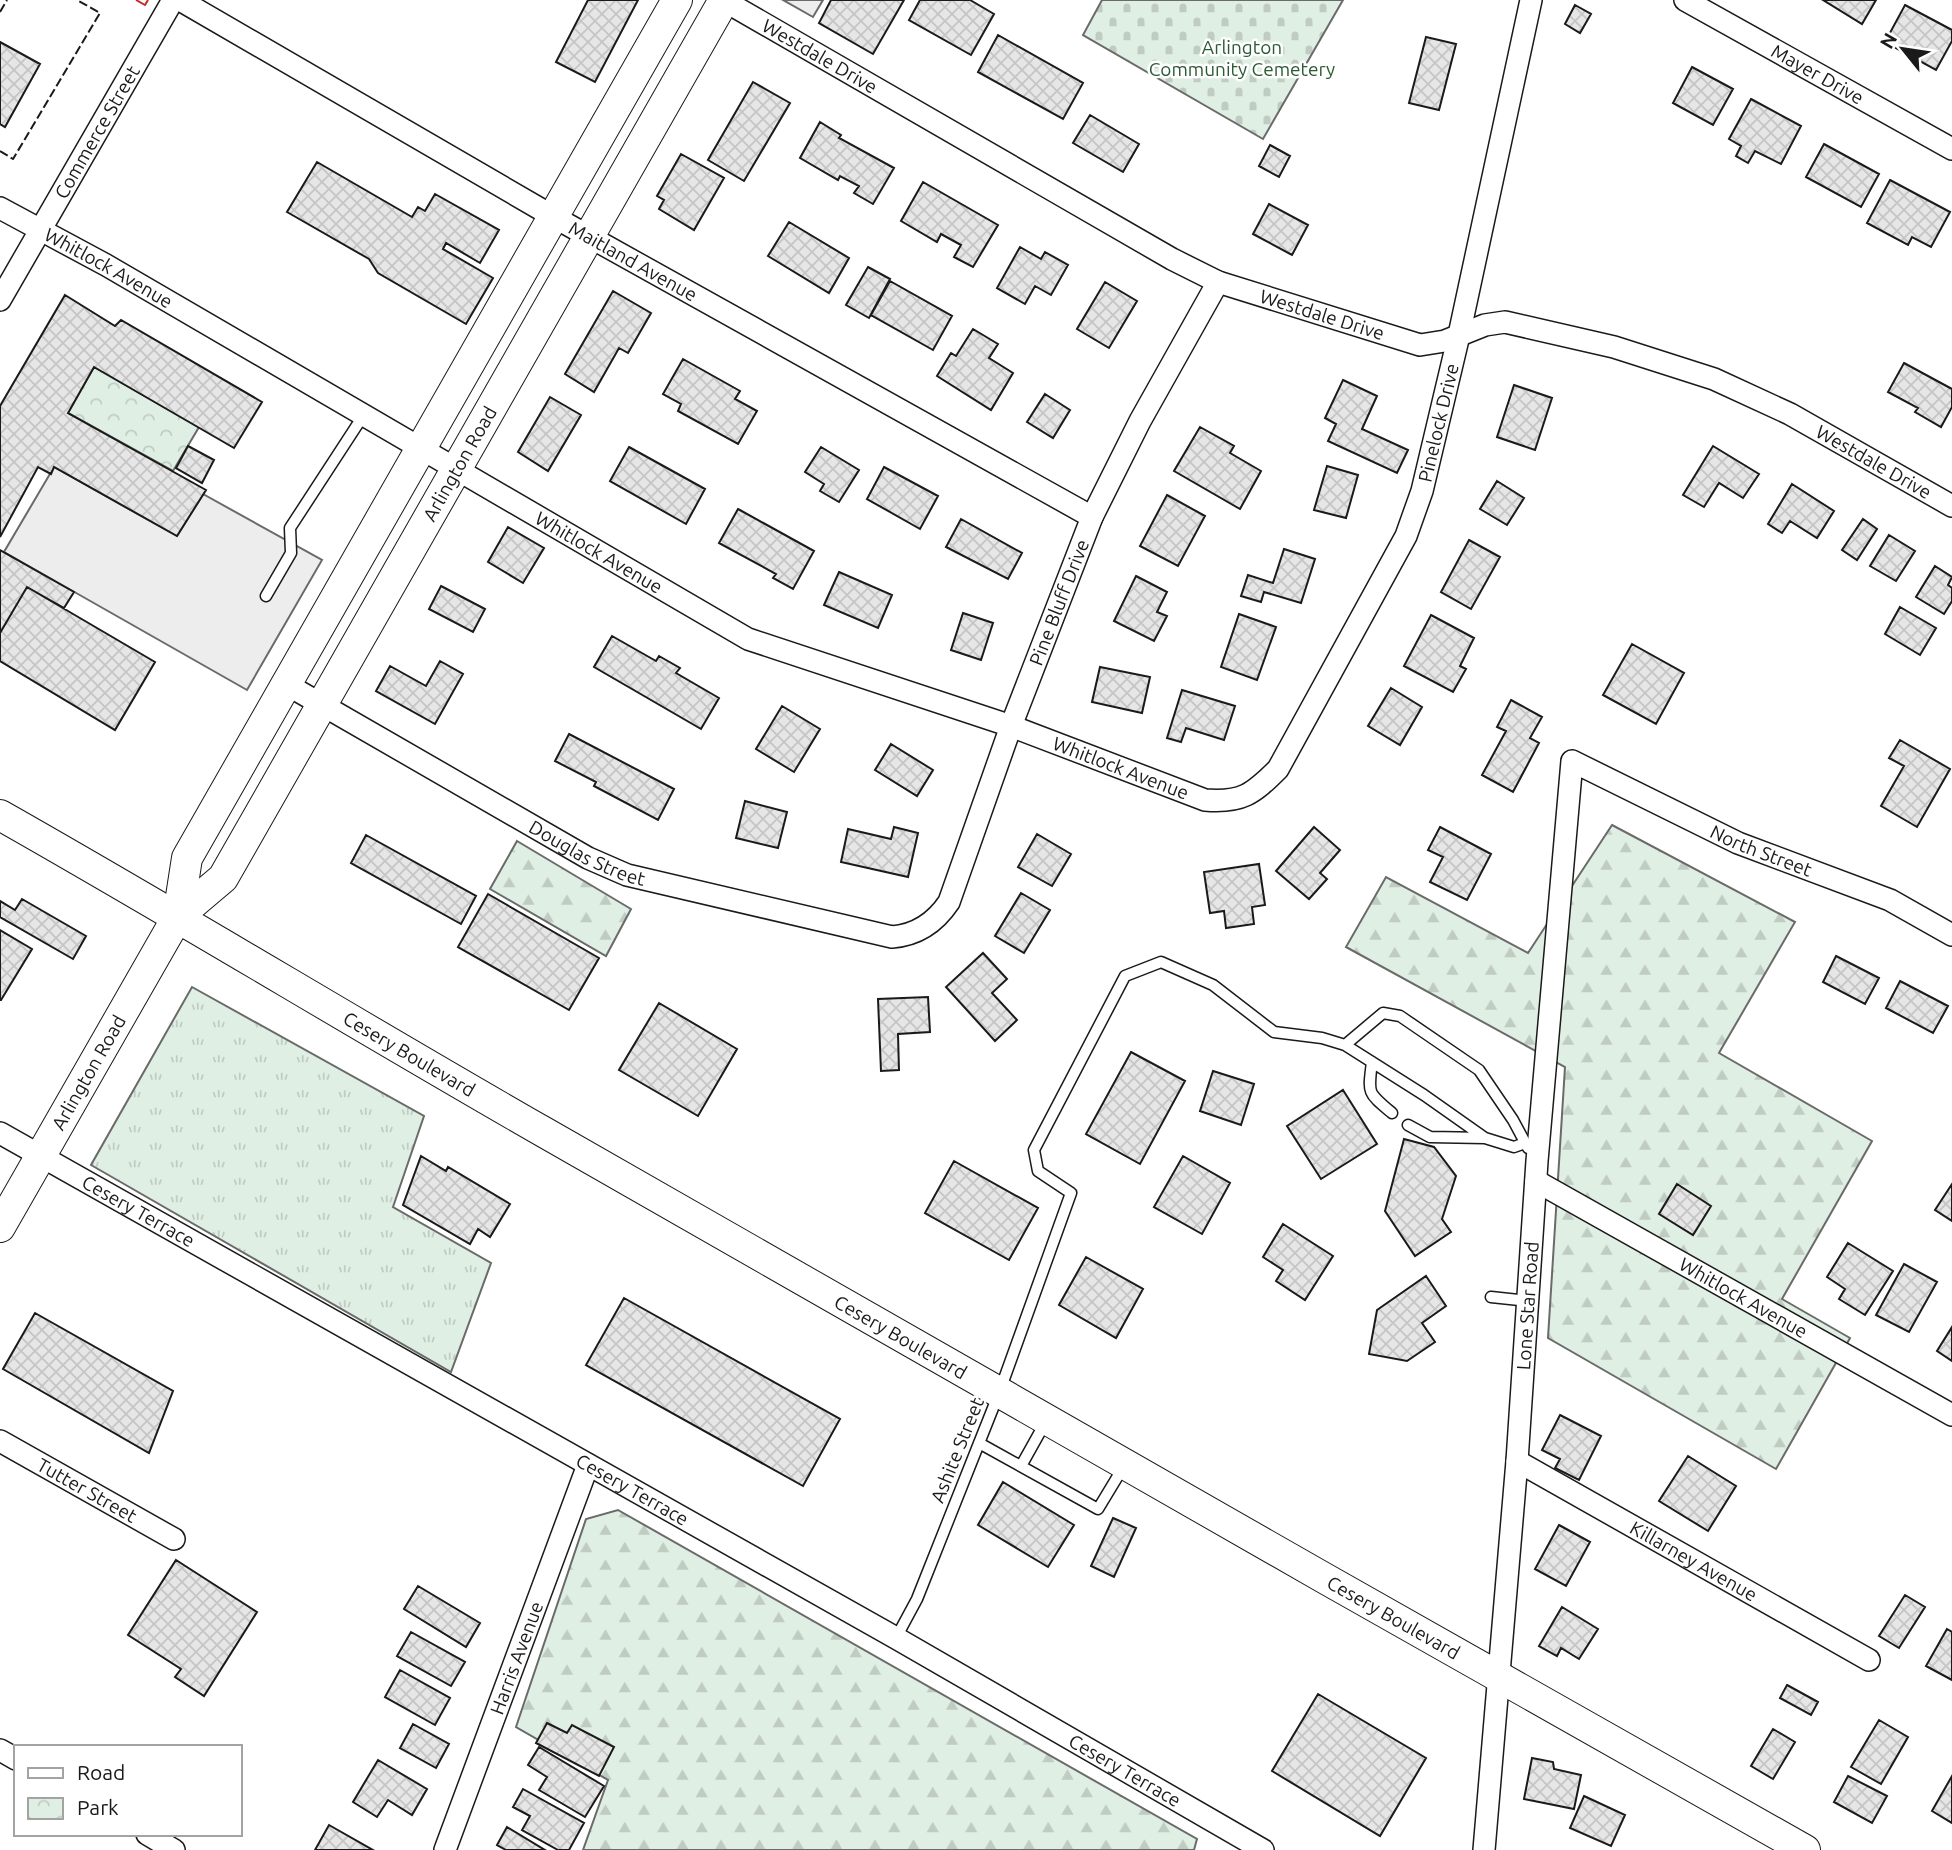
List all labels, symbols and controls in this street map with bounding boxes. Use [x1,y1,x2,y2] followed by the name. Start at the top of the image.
[759,14,881,98] street label: Westdale Drive
[1868,14,1938,84] north arrow
[1875,29,1901,52] text: N
[1149,36,1335,80] park label: Arlington Community Cemetery
[1768,40,1868,109] street label: Mayer Drive
[50,61,144,202] street label: Commerce Street
[565,217,701,306] street label: Maitland Avenue
[41,223,177,312] street label: Whitlock Avenue
[1257,285,1387,344] street label: Westdale Drive
[1414,361,1463,484] street label: Pinelock Drive
[418,402,501,525] street label: Arlington Road
[1812,420,1936,503] street label: Westdale Drive
[532,507,667,598] street label: Whitlock Avenue
[1025,536,1093,668] street label: Pine Bluff Drive
[1050,732,1192,804] street label: Whitlock Avenue
[525,816,648,890] street label: Douglas Street
[1707,820,1815,881] street label: North Street
[339,1007,479,1101] street label: Cesery Boulevard
[47,1011,130,1134] street label: Arlington Road
[78,1171,199,1252] street label: Cesery Terrace
[1512,1241,1543,1371] street label: Lone Star Road
[1676,1253,1811,1342] street label: Whitlock Avenue
[831,1290,971,1383] street label: Cesery Boulevard
[926,1394,988,1506] street label: Ashite Street
[572,1449,693,1530] street label: Cesery Terrace
[33,1453,141,1527] street label: Tutter Street
[1626,1516,1761,1606] street label: Killarney Avenue
[1323,1571,1464,1664] street label: Cesery Boulevard
[485,1598,547,1717] street label: Harris Avenue
[1065,1729,1185,1811] street label: Cesery Terrace
[14,1745,242,1836] legend
[77,1760,125,1784] text: Road
[77,1795,119,1819] text: Park

